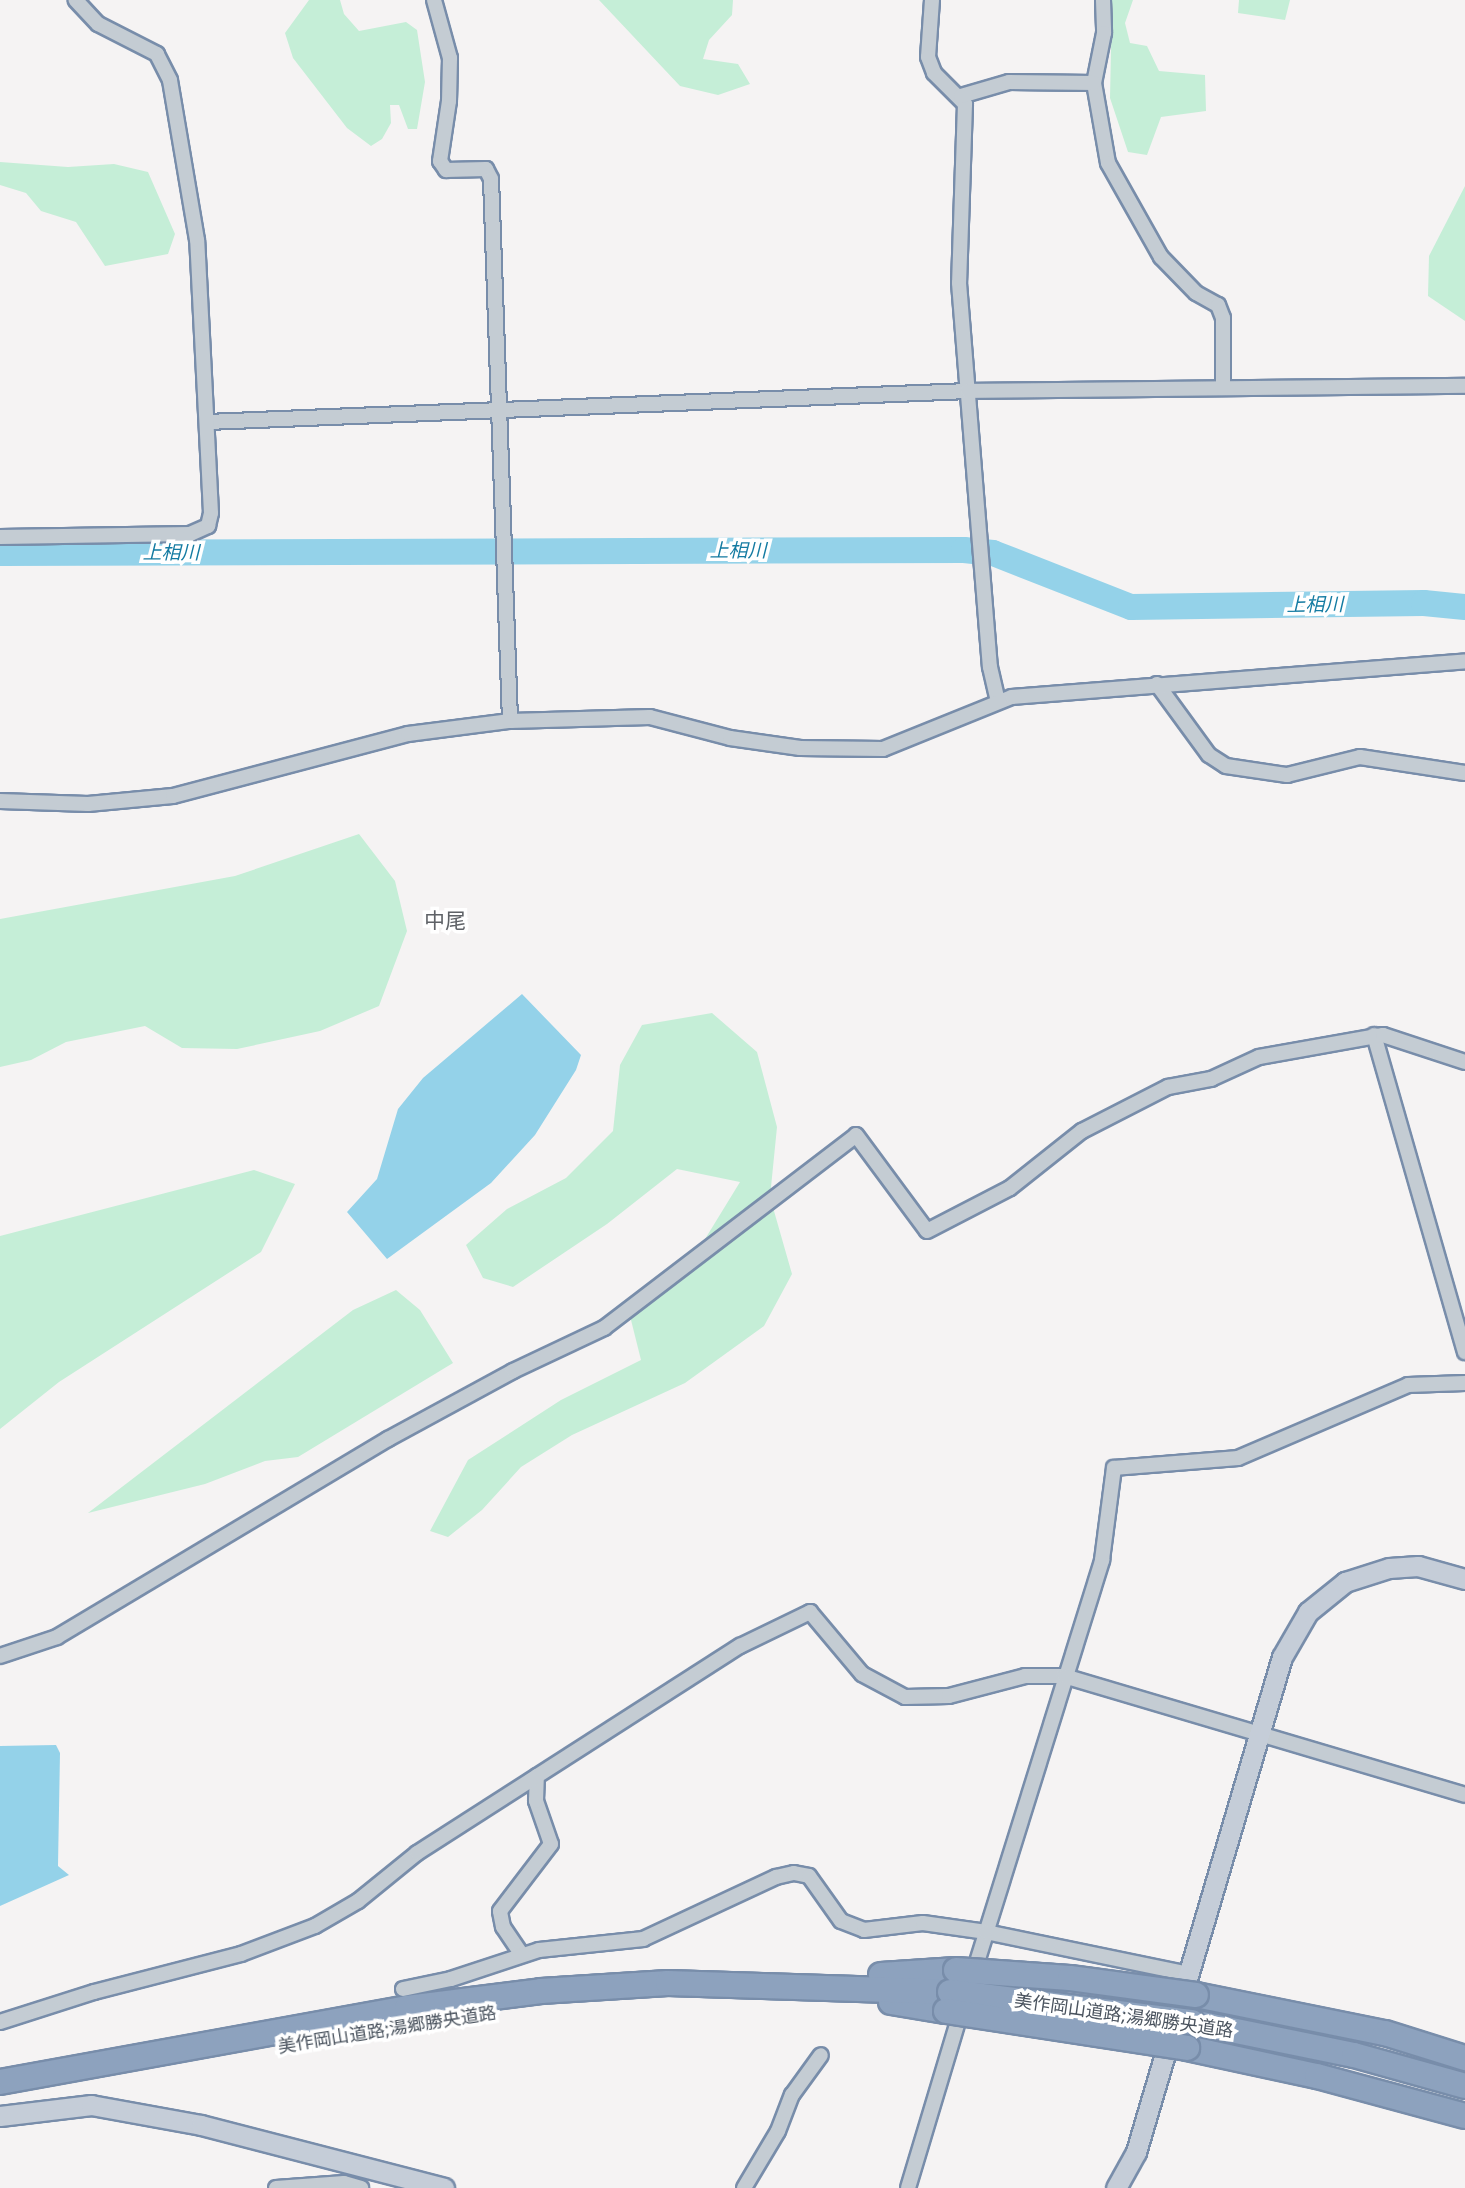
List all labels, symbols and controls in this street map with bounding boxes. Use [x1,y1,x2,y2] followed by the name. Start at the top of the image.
[710,540,766,562] water label: 上相川
[143,542,199,564] water label: 上相川
[1286,593,1344,617] water label: 上相川
[424,907,466,933] district label: 中尾
[1013,1989,1235,2041] street label: 美作岡山道路;湯郷勝央道路
[276,2001,498,2057] street label: 美作岡山道路;湯郷勝央道路

